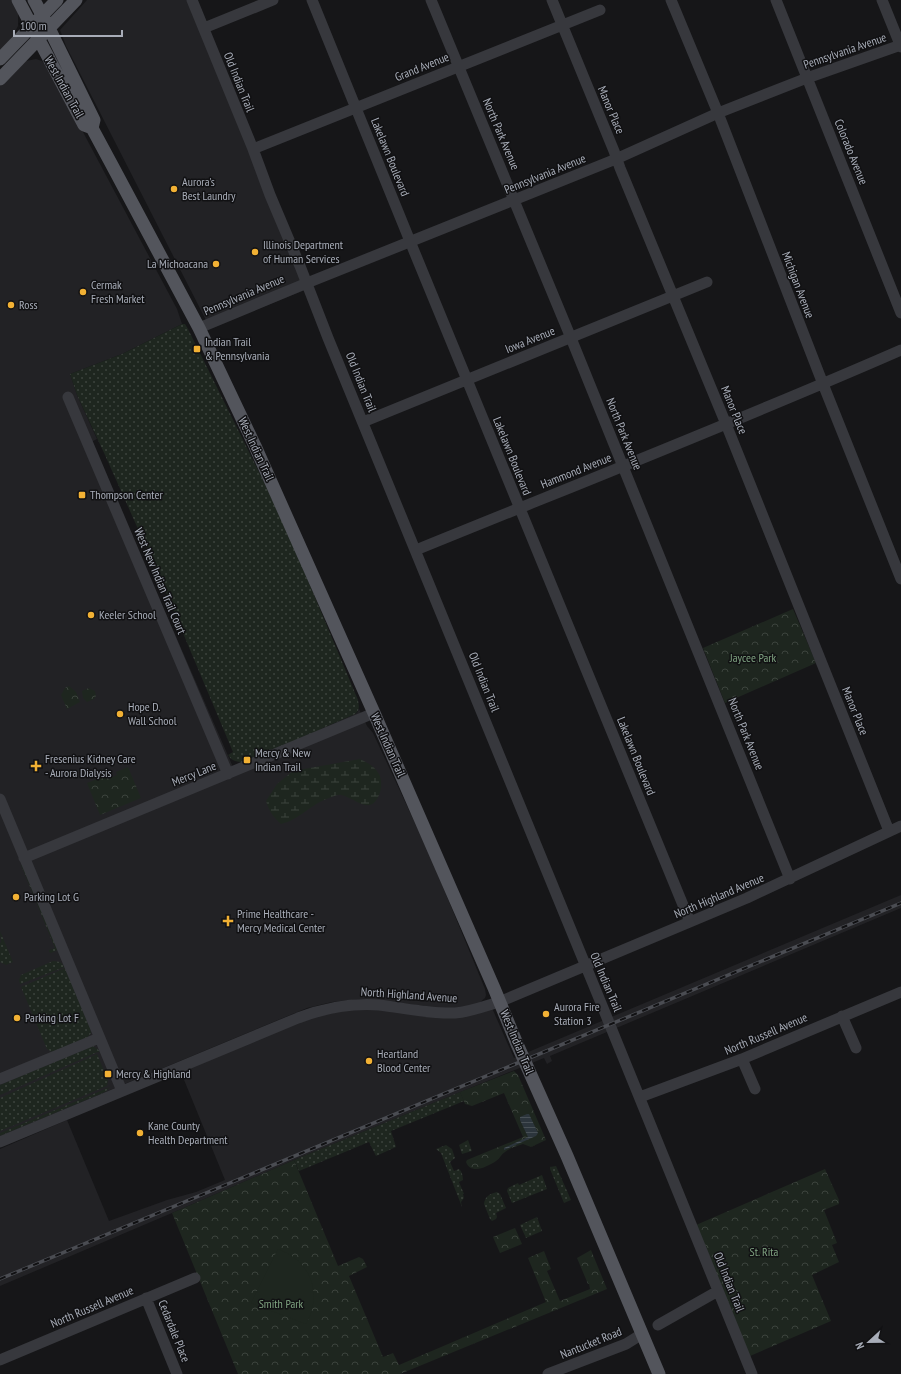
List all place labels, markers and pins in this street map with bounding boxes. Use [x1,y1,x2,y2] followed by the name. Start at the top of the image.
[182,174,236,203] place label: Aurora's Best Laundry
[169,184,179,194] marker: Aurora's Best Laundry
[263,237,344,266] place label: Illinois Department of Human Services
[250,247,260,257] marker: Illinois Department of Human Services
[147,256,208,271] place label: La Michoacana
[211,259,221,269] marker: La Michoacana
[91,277,145,306] place label: Cermak Fresh Market
[78,287,88,297] marker: Cermak Fresh Market
[19,297,38,312] place label: Ross
[6,300,16,310] marker: Ross
[205,334,270,363] place label: Indian Trail & Pennsylvania
[192,344,202,354] marker: Indian Trail & Pennsylvania
[90,487,163,502] place label: Thompson Center
[77,490,87,500] marker: Thompson Center
[99,607,156,622] place label: Keeler School
[86,610,96,620] marker: Keeler School
[128,699,177,728] place label: Hope D. Wall School
[115,709,125,719] marker: Hope D. Wall School
[255,745,311,774] place label: Mercy & New Indian Trail
[45,751,136,780] place label: Fresenius Kidney Care - Aurora Dialysis
[242,755,252,765] marker: Mercy & New Indian Trail
[30,760,42,772] marker: Fresenius Kidney Care - Aurora Dialysis
[24,889,79,904] place label: Parking Lot G
[11,892,21,902] marker: Parking Lot G
[237,906,326,935] place label: Prime Healthcare - Mercy Medical Center
[222,915,234,927] marker: Prime Healthcare - Mercy Medical Center
[554,999,600,1028] place label: Aurora Fire Station 3
[541,1009,551,1019] marker: Aurora Fire Station 3
[25,1010,79,1025] place label: Parking Lot F
[12,1013,22,1023] marker: Parking Lot F
[377,1046,431,1075] place label: Heartland Blood Center
[364,1056,374,1066] marker: Heartland Blood Center
[116,1066,191,1081] place label: Mercy & Highland
[103,1069,113,1079] marker: Mercy & Highland
[148,1118,228,1147] place label: Kane County Health Department
[135,1128,145,1138] marker: Kane County Health Department

